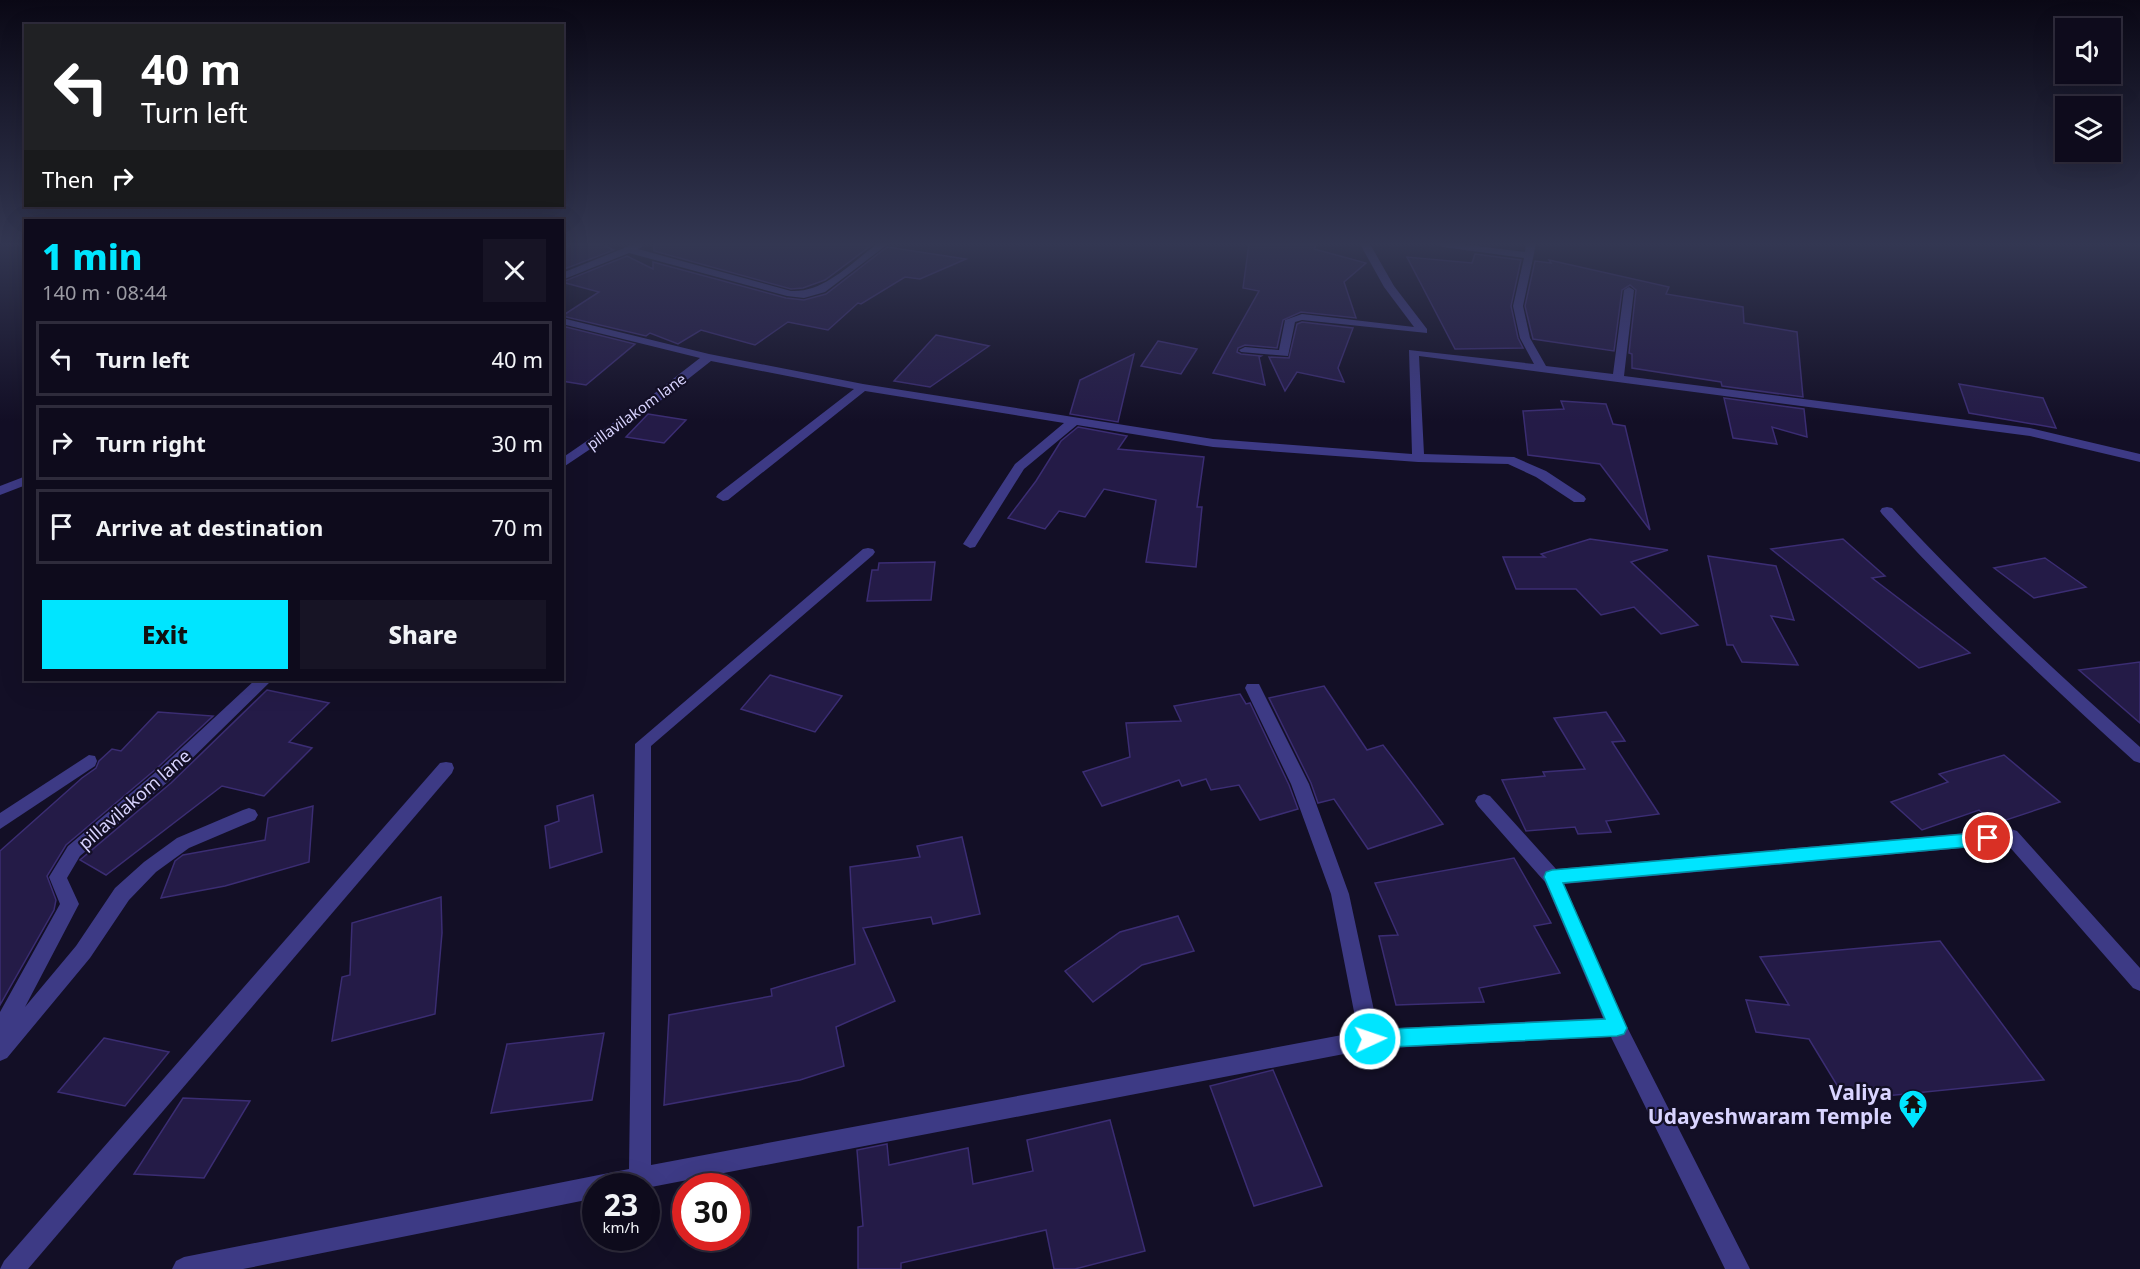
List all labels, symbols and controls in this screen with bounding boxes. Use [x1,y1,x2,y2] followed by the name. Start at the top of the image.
[2055,18,2121,162] map controls
[2055,18,2121,84] button: sound
[141,40,241,97] text: 40 m
[42,48,120,126] icon: left
[141,94,247,131] text: Turn left
[2055,96,2121,162] button: layers
[106,162,139,195] icon: right
[42,164,94,194] text: Then
[42,232,143,281] text: 1 min
[483,239,546,302] button: close
[42,279,167,306] text: 140 m · 08:44
[45,342,78,375] icon: left
[96,344,190,374] text: Turn left
[492,344,543,374] text: 40 m
[582,368,690,454] street label: pillavilakom lane
[45,426,78,459] icon: right
[96,428,206,458] text: Turn right
[492,428,543,458] text: 30 m
[45,510,78,543] icon: arrive
[96,512,323,542] text: Arrive at destination
[492,512,543,542] text: 70 m
[42,600,288,669] button: Exit
[300,600,546,669] button: Share
[73,743,195,855] street label: pillavilakom lane
[1962,812,2013,863] pin
[1971,821,2004,854] icon: arrive
[1338,1007,1402,1071] position arrow
[1648,1078,1892,1130] place label: Valiya Udayeshwaram Temple
[1897,1088,1929,1130] temple icon: Valiya Udayeshwaram Temple
[672,1173,750,1251] speed limit sign: 30
[604,1184,638,1225] text: 23
[603,1217,639,1237] text: km/h

